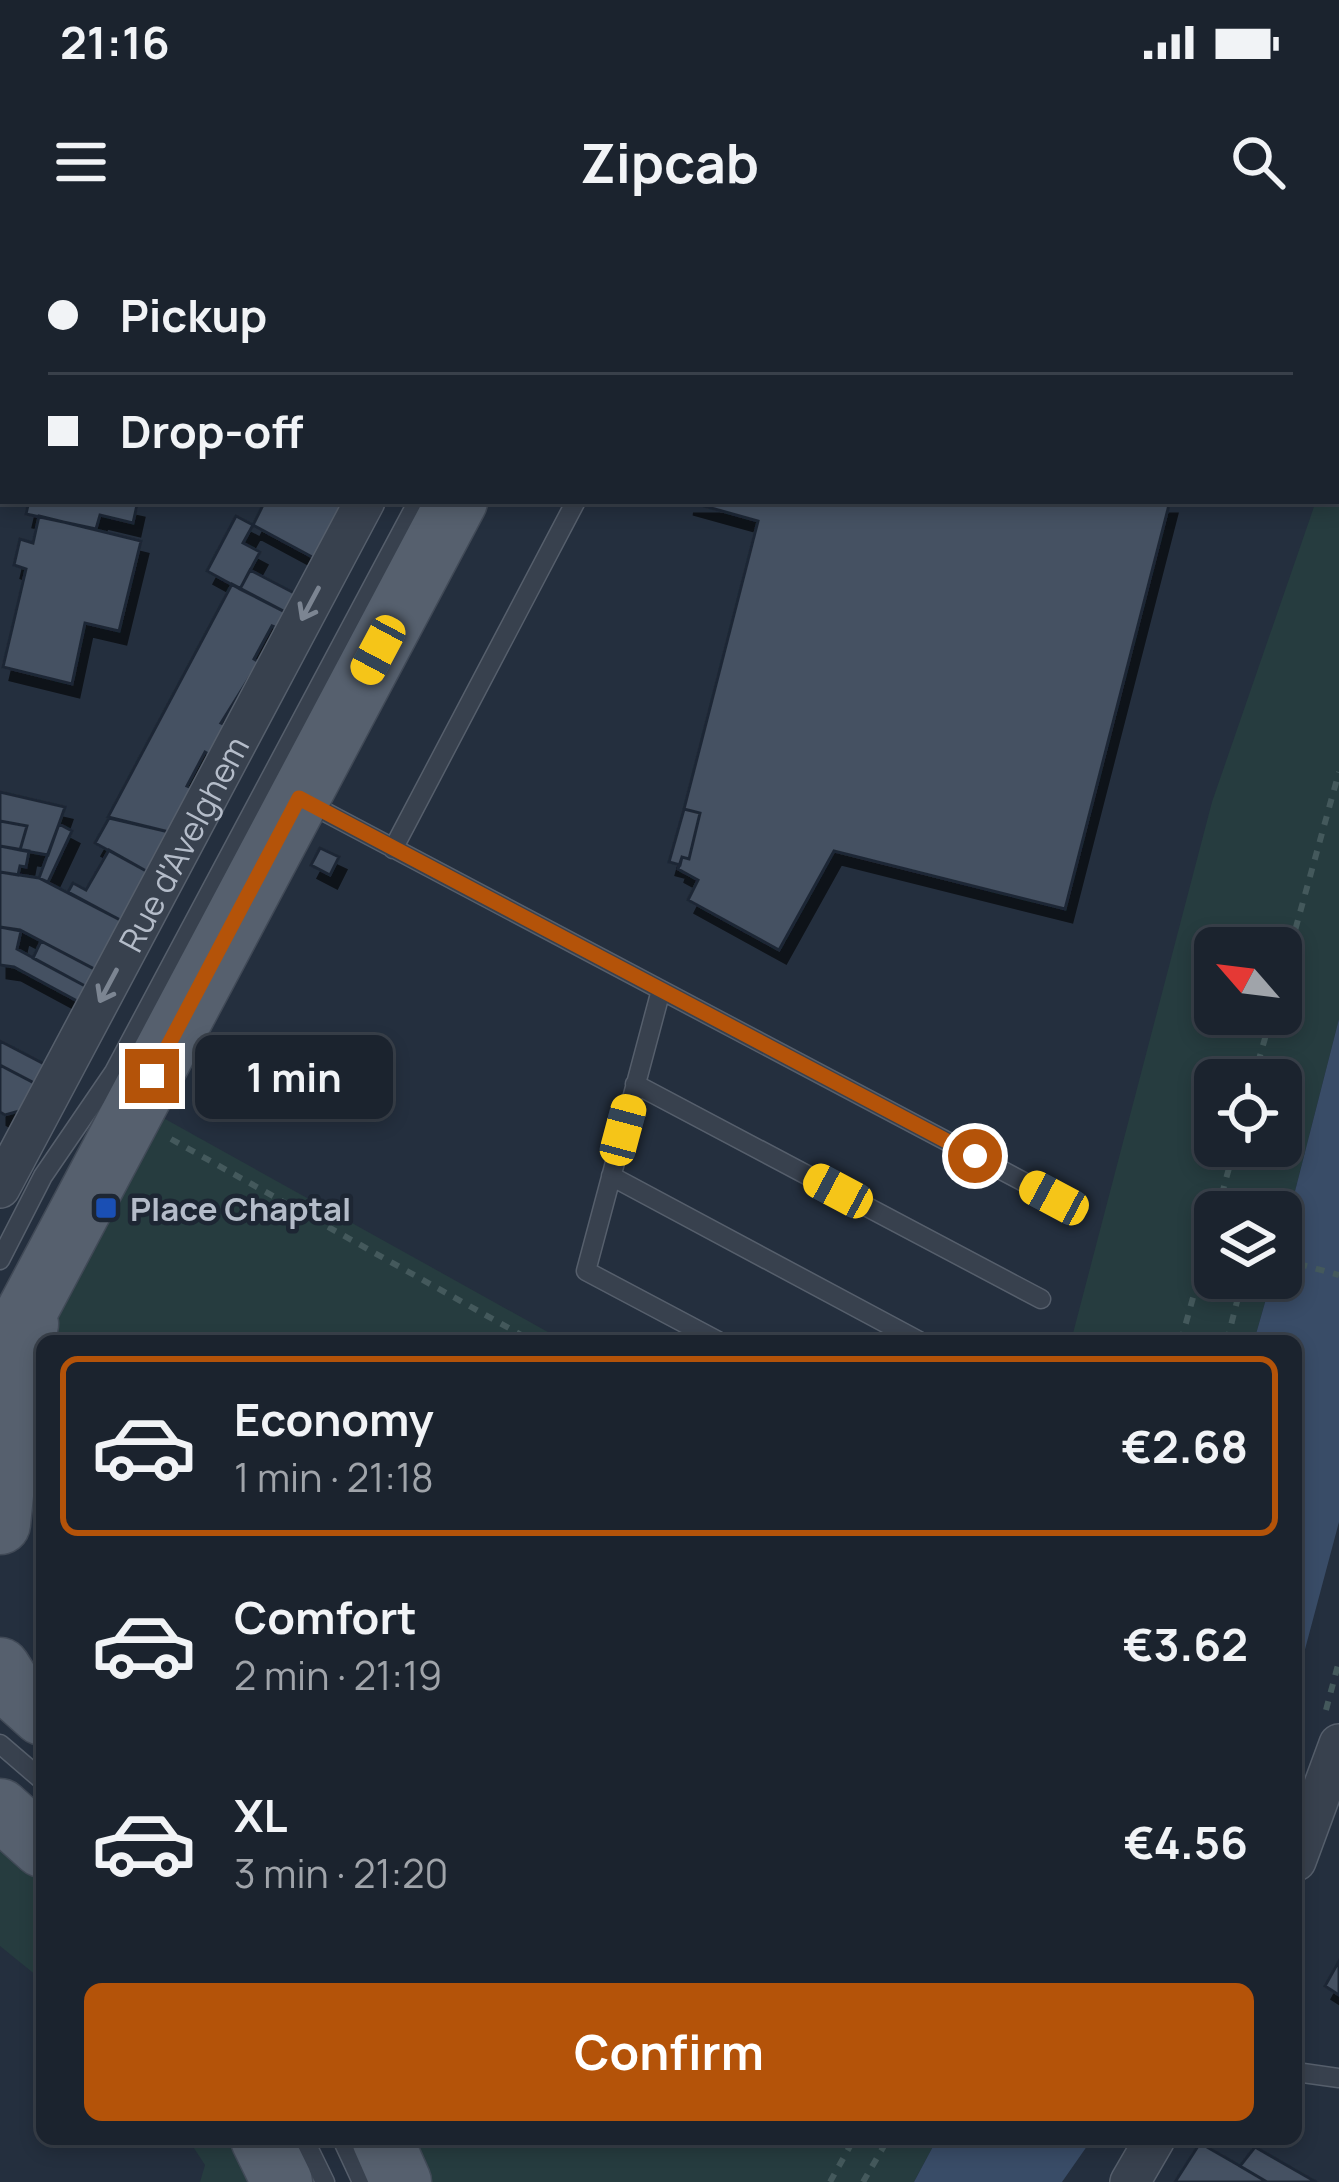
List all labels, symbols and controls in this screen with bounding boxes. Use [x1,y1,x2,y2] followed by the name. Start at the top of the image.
[60,11,170,73] text: 21:16
[580,125,759,199] text: Zipcab
[48,129,114,195] icon: menu
[1225,129,1291,195] icon: search
[120,284,267,346] text: Pickup
[120,400,303,462] text: Drop-off
[298,586,321,621] one-way arrow
[345,610,411,690] car
[107,728,259,959] street label: Rue d'Avelghem
[1194,927,1302,1035] north arrow
[1194,927,1302,1299] map controls
[95,968,118,1004] one-way arrow
[194,1034,392,1118] callout: 1 min
[125,1049,179,1103] route end
[246,1050,342,1104] text: 1 min
[1194,1059,1302,1167] button: locate
[596,1091,650,1169] car
[948,1129,1002,1183] route start
[798,1158,878,1224] car
[1014,1165,1094,1231] car
[130,1186,351,1231] place label: Place Chaptal
[1194,1191,1302,1299] button: layers
[93,1195,119,1221] marker: Place Chaptal
[234,1388,434,1450] text: Economy
[90,1392,198,1500] icon: car
[1121,1415,1248,1477] text: €2.68
[234,1450,434,1504] text: 1 min · 21:18
[234,1586,417,1648] text: Comfort
[90,1590,198,1698] icon: car
[1123,1613,1248,1675] text: €3.62
[234,1648,442,1702] text: 2 min · 21:19
[234,1784,288,1846] text: XL
[90,1788,198,1896] icon: car
[1124,1811,1248,1873] text: €4.56
[234,1846,448,1900] text: 3 min · 21:20
[84,1983,1254,2121] button: Confirm

